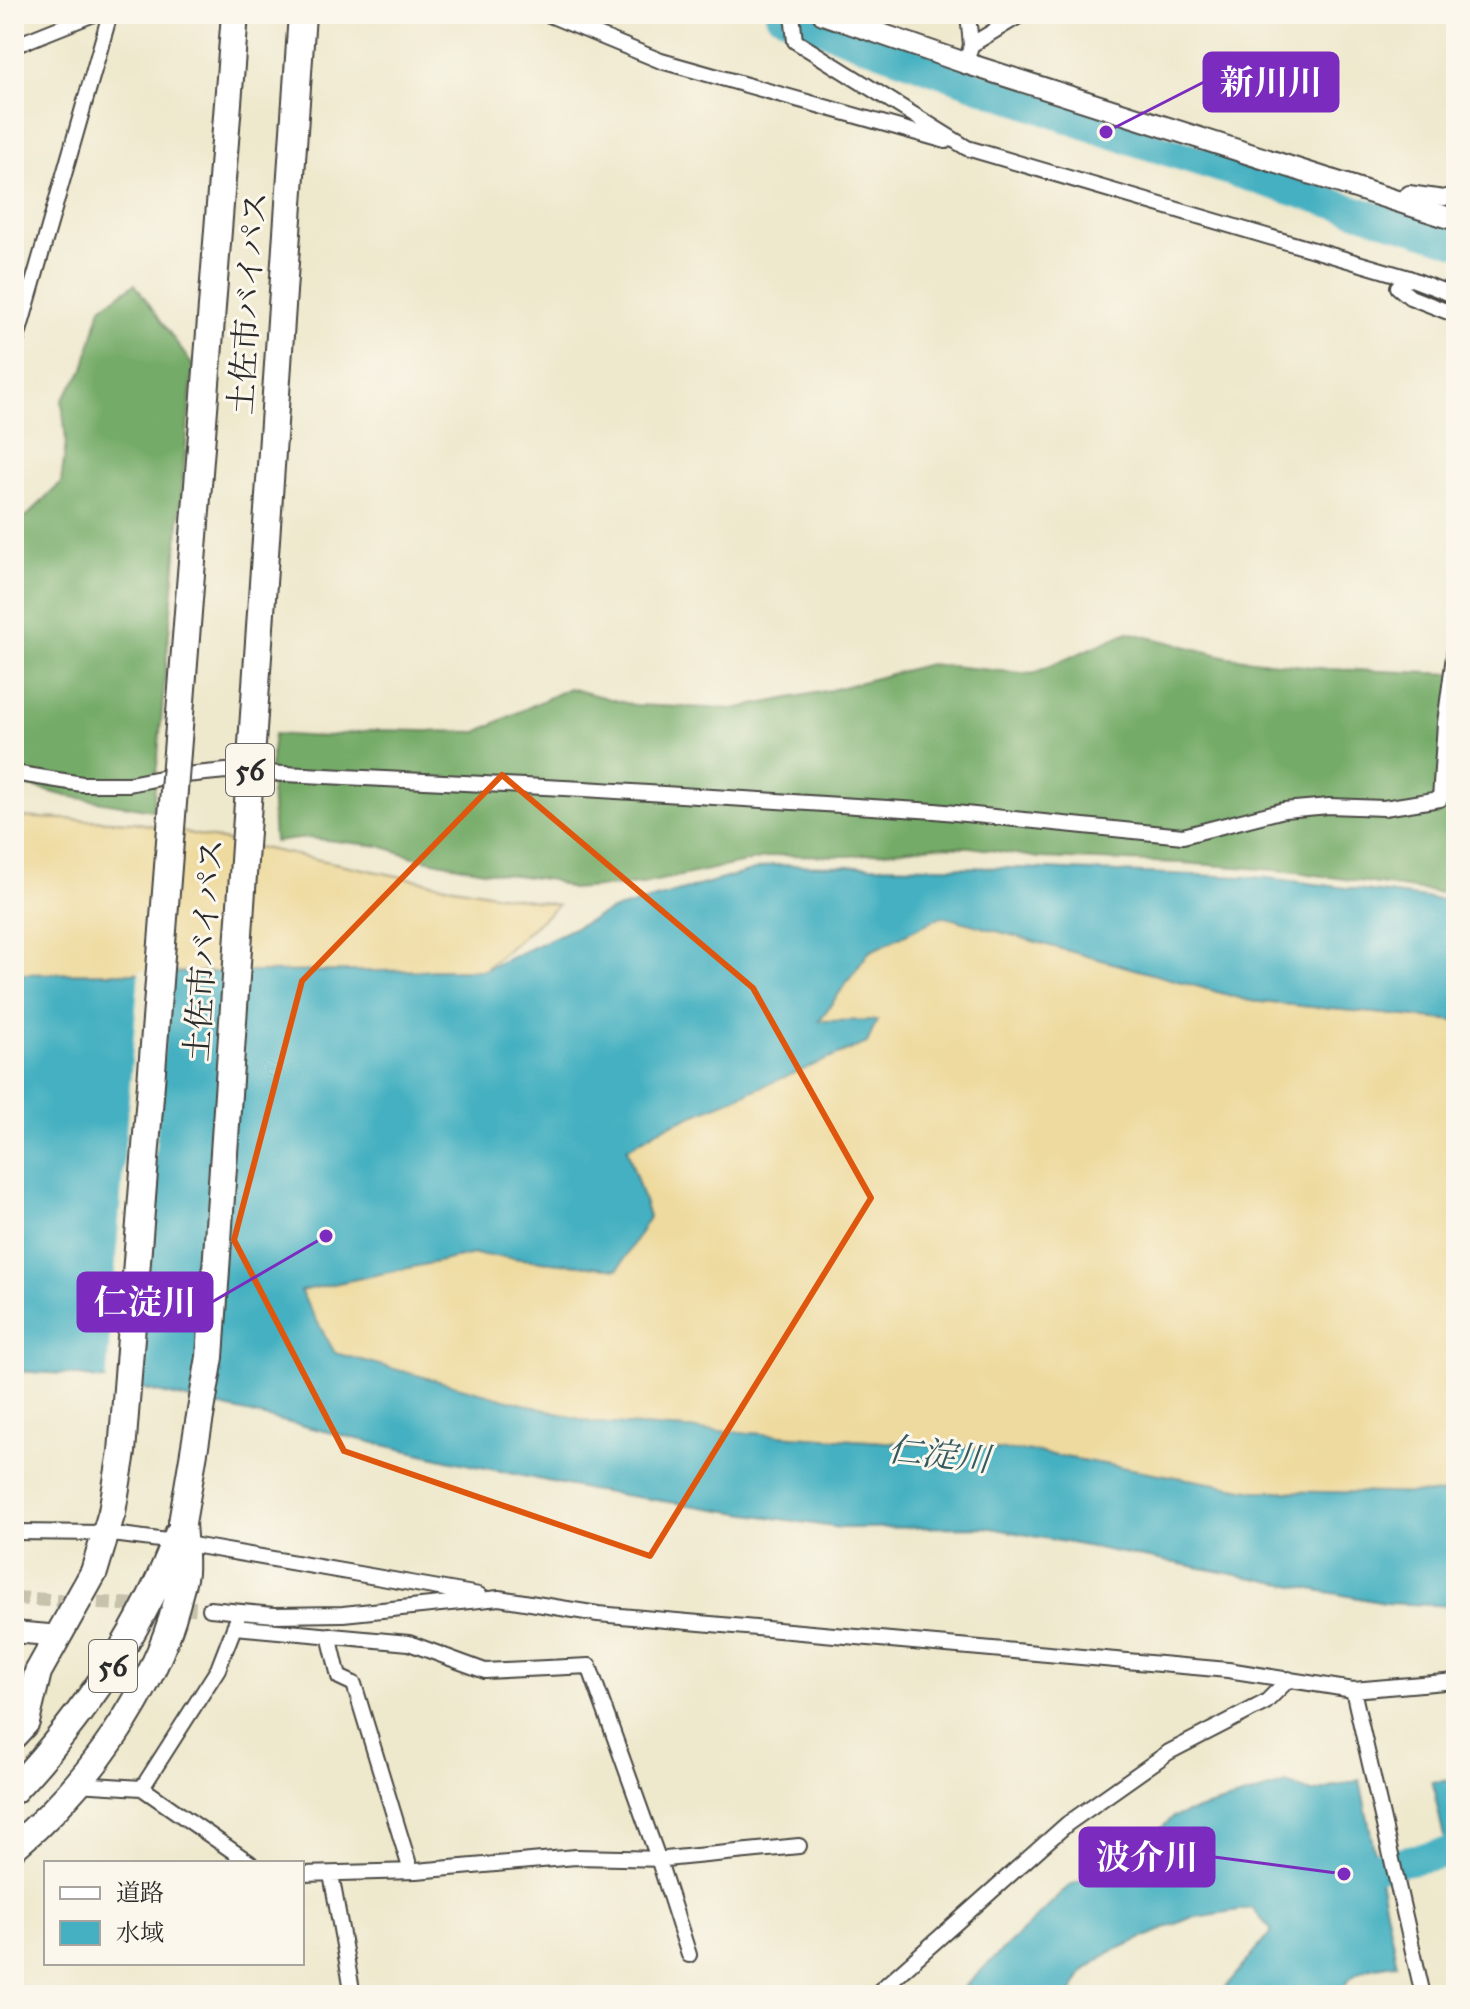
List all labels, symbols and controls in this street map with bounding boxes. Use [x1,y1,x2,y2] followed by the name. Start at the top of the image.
[1204,53,1338,111] callout: 新川川
[1220,62,1322,103] text: 新川川
[221,190,276,416] street label: 土佐市バイパス
[226,744,274,796] road number: 56
[177,837,232,1063] street label: 土佐市バイパス
[78,1273,212,1331] callout: 仁淀川
[94,1282,196,1323] text: 仁淀川
[886,1429,996,1481] water label: 仁淀川
[89,1640,137,1692] road number: 56
[1080,1828,1214,1886] callout: 波介川
[1096,1837,1198,1878] text: 波介川
[44,1861,304,1965] legend
[116,1878,164,1908] text: 道路
[116,1918,164,1948] text: 水域

